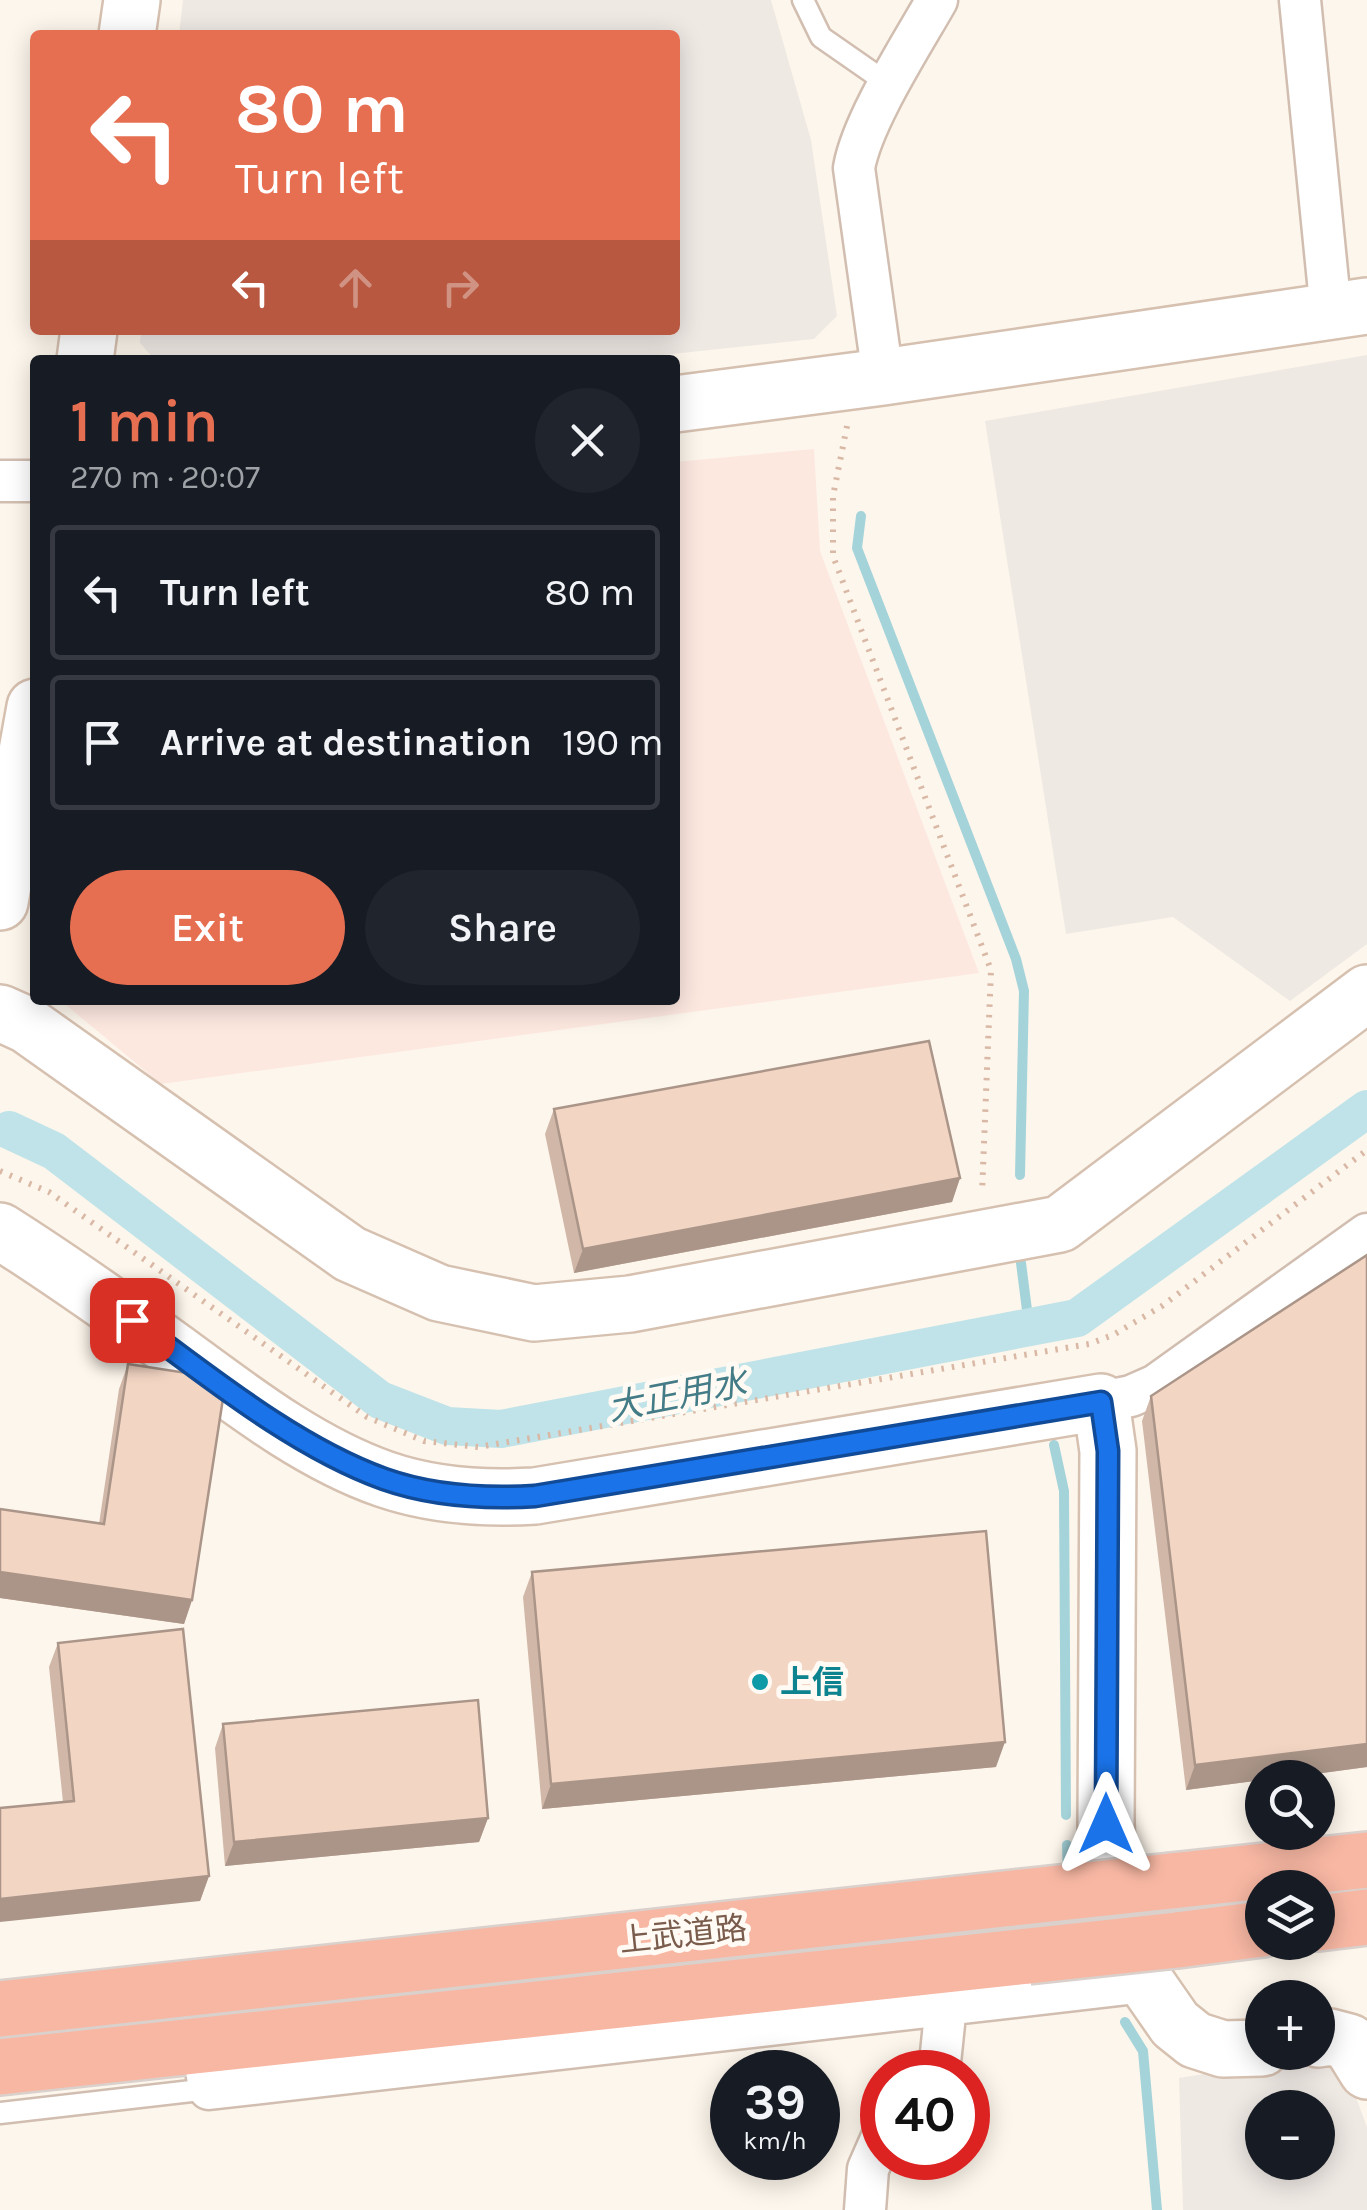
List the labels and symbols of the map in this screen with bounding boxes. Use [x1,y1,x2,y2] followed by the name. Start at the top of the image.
[90,1278,175,1363] pin
[604,1361,754,1429] water label: 大正用水
[780,1664,844,1701] place label: 上信
[749,1671,771,1693] marker: 上信
[1054,1772,1158,1876] position arrow
[617,1909,749,1960] street label: 上武道路
[860,2050,990,2180] speed limit sign: 40

